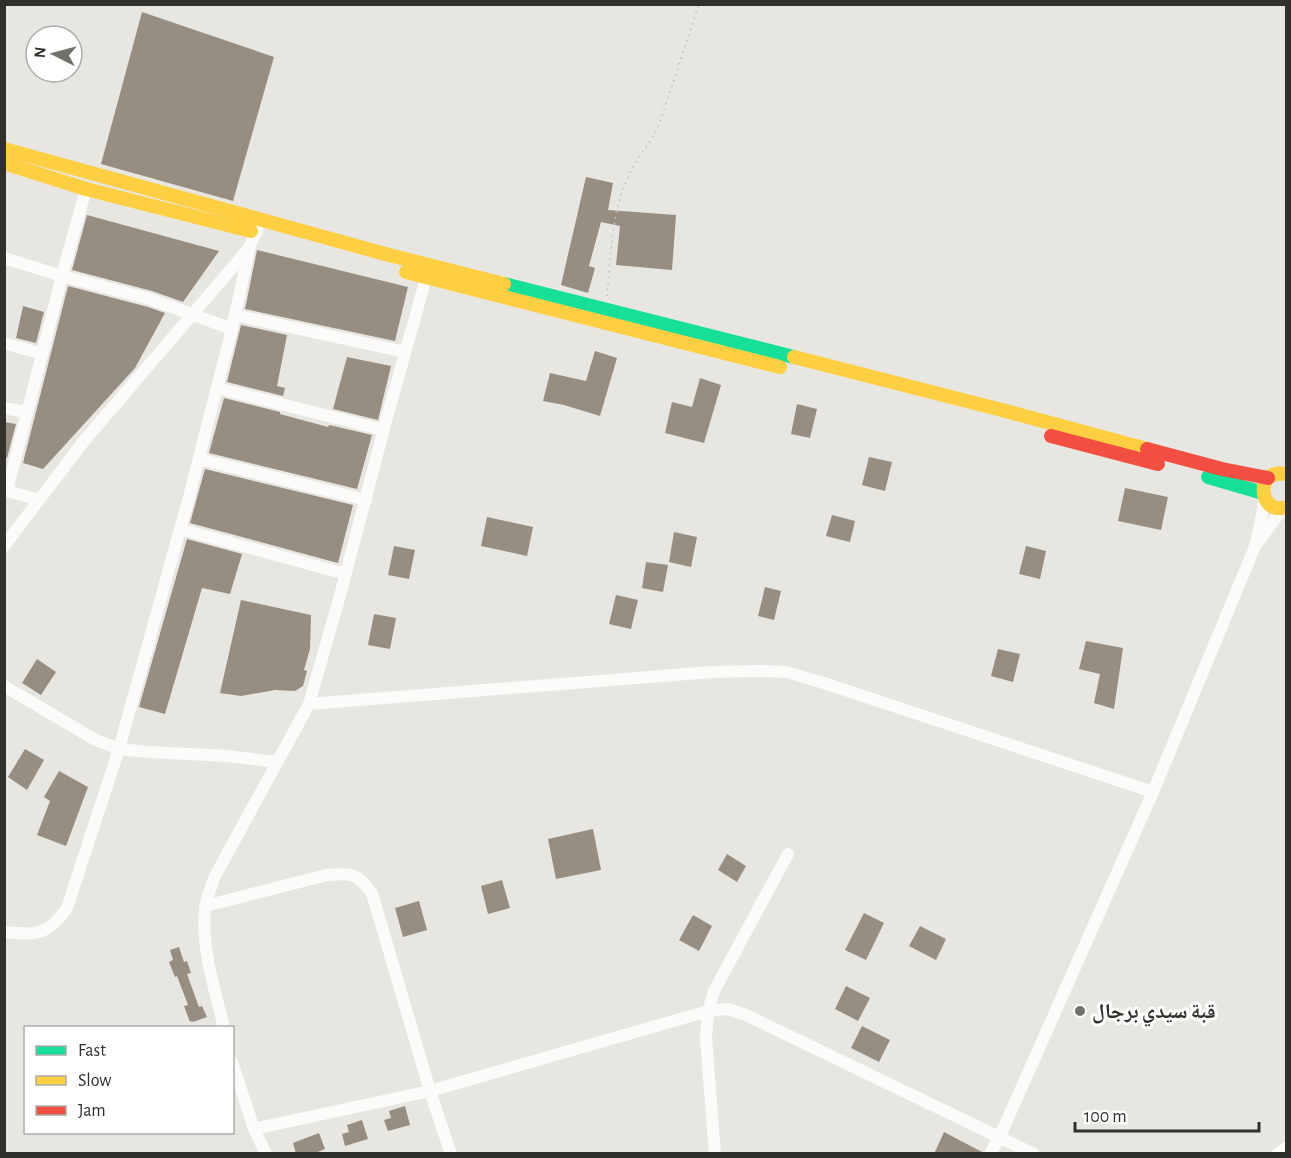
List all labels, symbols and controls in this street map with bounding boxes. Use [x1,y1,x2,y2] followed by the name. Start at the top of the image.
[24,24,84,84] north arrow
[32,46,49,59] text: N
[1092,1001,1216,1027] place label: قبة سيدي برجال
[1073,1004,1087,1018] marker: قبة سيدي برجال
[24,1026,234,1134] legend
[78,1042,106,1060] text: Fast
[78,1072,111,1090] text: Slow
[1075,1095,1260,1133] scale bar
[78,1102,106,1120] text: Jam
[1084,1108,1127,1126] text: 100 m

